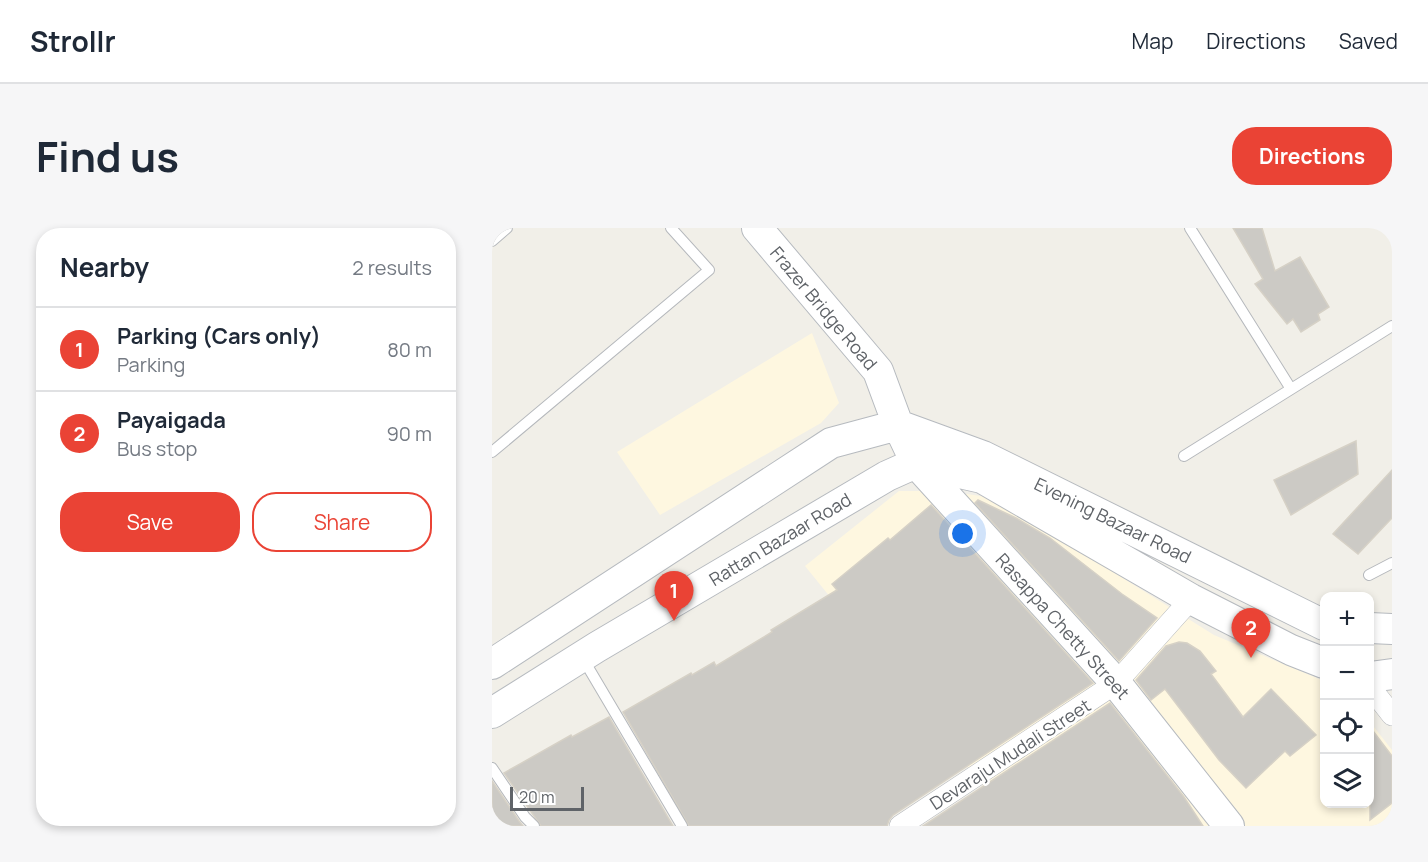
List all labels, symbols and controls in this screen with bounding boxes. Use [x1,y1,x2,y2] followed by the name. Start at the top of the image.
[30,22,116,60] text: Strollr
[1132,27,1173,55] text: Map
[1206,27,1306,55] text: Directions
[1339,27,1398,55] text: Saved
[36,127,179,185] text: Find us
[1232,127,1392,185] button: Directions
[765,241,883,375] street label: Frazer Bridge Road
[60,249,149,285] text: Nearby
[352,254,432,281] text: 2 results
[117,321,321,351] text: Parking (Cars only)
[75,336,84,363] text: 1
[387,336,432,363] text: 80 m
[117,351,185,378] text: Parking
[117,405,226,435] text: Payaigada
[74,420,85,447] text: 2
[386,420,432,447] text: 90 m
[117,435,197,462] text: Bus stop
[1030,472,1196,568] street label: Evening Bazaar Road
[704,487,856,591] street label: Rattan Bazaar Road
[60,492,240,552] button: Save
[252,492,432,552] button: Share
[948,519,977,548] your location
[991,548,1135,704] street label: Rasappa Chetty Street
[654,572,693,621] pin: 1
[1320,592,1374,808] map controls
[1320,592,1374,646] button: +
[1232,608,1270,658] pin: 2
[1320,646,1374,700] button: −
[925,693,1095,815] street label: Devaraju Mudali Street
[1320,700,1374,754] button: locate
[1320,754,1374,808] button: layers
[510,784,584,812] scale bar
[519,786,555,808] text: 20 m

